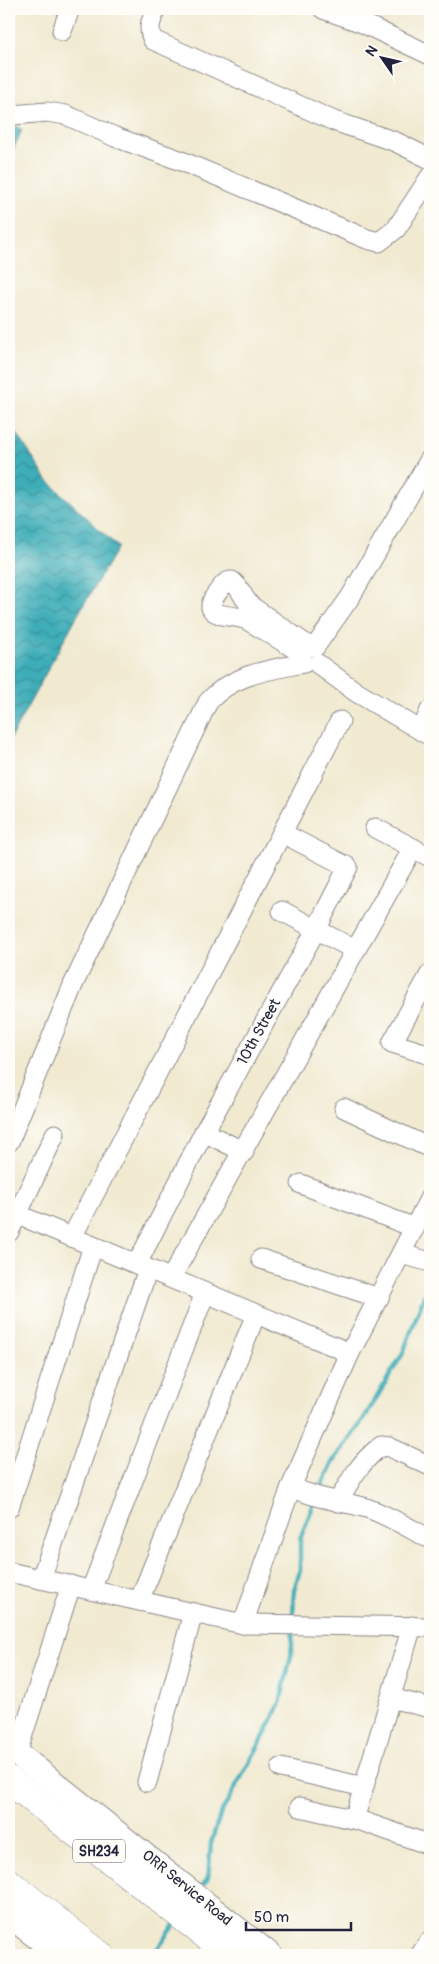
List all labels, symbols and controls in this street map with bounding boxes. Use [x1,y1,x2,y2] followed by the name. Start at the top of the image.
[356,32,406,82] north arrow
[362,42,381,60] text: N
[233,995,285,1069] street label: 10th Street
[73,1840,125,1862] road number: SH234
[138,1846,236,1930] street label: ORR Service Road
[246,1899,352,1931] scale bar
[254,1908,289,1927] text: 50 m

